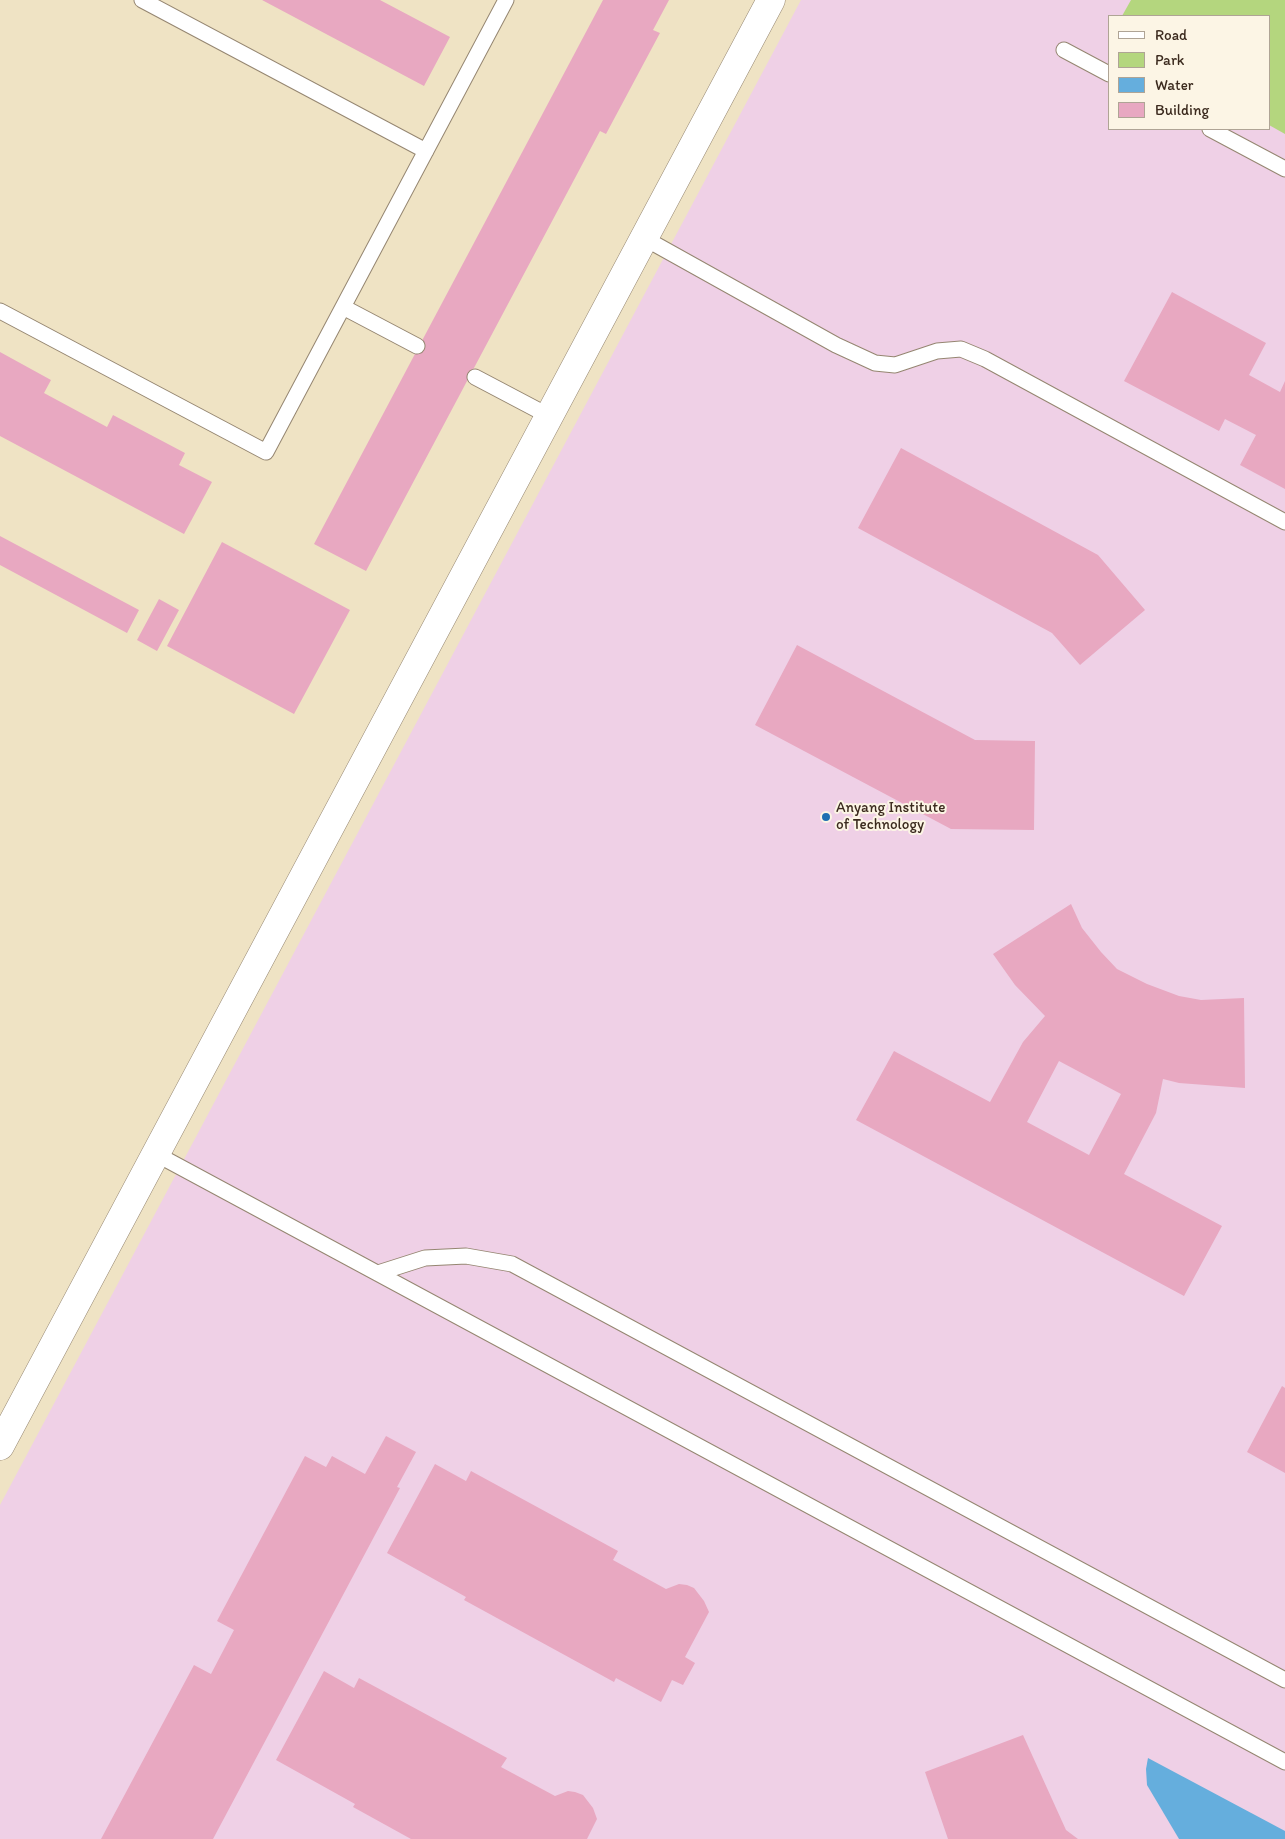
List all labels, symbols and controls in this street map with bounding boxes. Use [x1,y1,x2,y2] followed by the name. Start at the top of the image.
[1108,15,1270,130] legend
[1155,26,1187,44] text: Road
[1155,51,1185,69] text: Park
[1155,76,1193,94] text: Water
[1155,101,1209,119] text: Building
[836,799,945,834] place label: Anyang Institute of Technology
[820,811,832,823] marker: Anyang Institute of Technology

